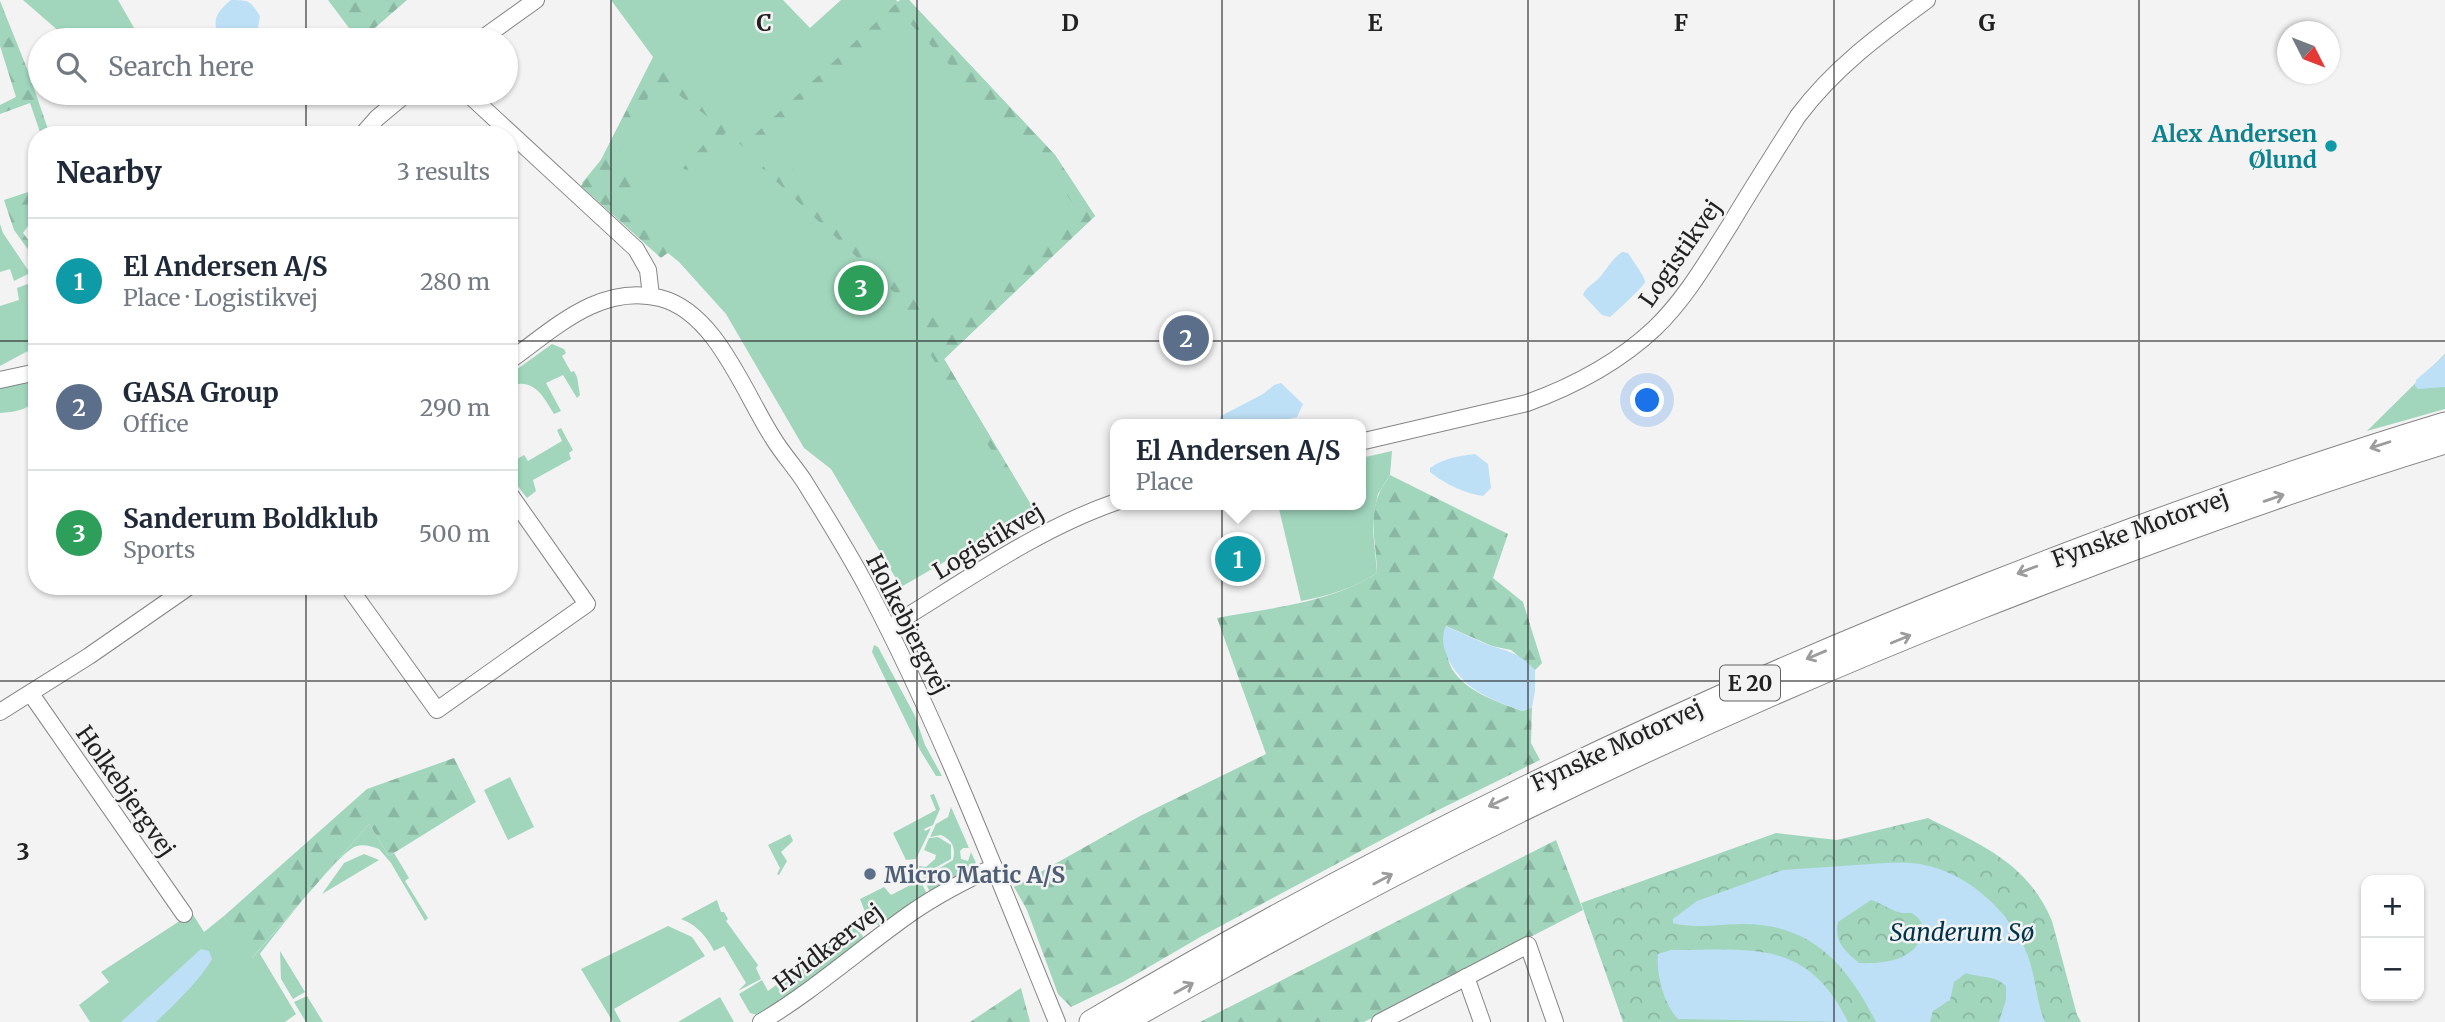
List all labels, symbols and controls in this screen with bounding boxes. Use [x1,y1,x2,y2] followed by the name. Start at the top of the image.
[756,8,772,37] text: C
[1061,8,1079,37] text: D
[1367,8,1383,37] text: E
[1674,8,1688,37] text: F
[1979,8,1996,37] text: G
[2277,21,2340,84] north arrow
[28,28,518,105] search box
[52,48,90,86] icon: search
[108,50,254,83] text: Search here
[2151,119,2317,174] place label: Alex Andersen Ølund
[2323,138,2339,154] marker: Alex Andersen Ølund
[56,153,162,191] text: Nearby
[397,157,490,186] text: 3 results
[1633,194,1727,312] street label: Logistikvej
[123,250,328,283] text: El Andersen A/S
[838,262,884,314] pin: 3
[74,267,84,296] text: 1
[420,267,490,296] text: 280 m
[123,283,318,312] text: Place · Logistikvej
[1163,312,1209,364] pin: 2
[123,376,279,409] text: GASA Group
[1630,383,1664,417] your location
[72,393,86,422] text: 2
[420,393,490,422] text: 290 m
[123,409,188,438] text: Office
[1110,419,1366,510] popup
[1136,434,1340,467] text: El Andersen A/S
[2369,439,2391,452] one-way arrow
[1136,467,1193,496] text: Place
[2048,483,2232,573] street label: Fynske Motorvej
[2262,491,2284,503] one-way arrow
[927,497,1049,585] street label: Logistikvej
[123,502,378,535] text: Sanderum Boldklub
[72,519,86,548] text: 3
[419,519,490,548] text: 500 m
[1215,533,1261,585] pin: 1
[123,535,195,564] text: Sports
[860,549,956,699] street label: Holkebjergvej
[2017,564,2039,577] one-way arrow
[1889,631,1911,644] one-way arrow
[1806,649,1827,662] one-way arrow
[1720,666,1780,700] road number: E 20
[1527,693,1707,797] street label: Fynske Motorvej
[70,720,182,862] street label: Holkebjergvej
[1488,795,1509,809] one-way arrow
[16,837,30,866] text: 3
[884,860,1065,889] place label: Micro Matic A/S
[862,866,878,882] marker: Micro Matic A/S
[1373,872,1393,886] one-way arrow
[2361,875,2424,1001] map controls
[2361,875,2424,938] button: +
[768,897,888,997] street label: Hvidkærvej
[1890,917,2034,948] water label: Sanderum Sø
[2361,938,2424,1001] button: −
[1173,981,1193,995] one-way arrow

